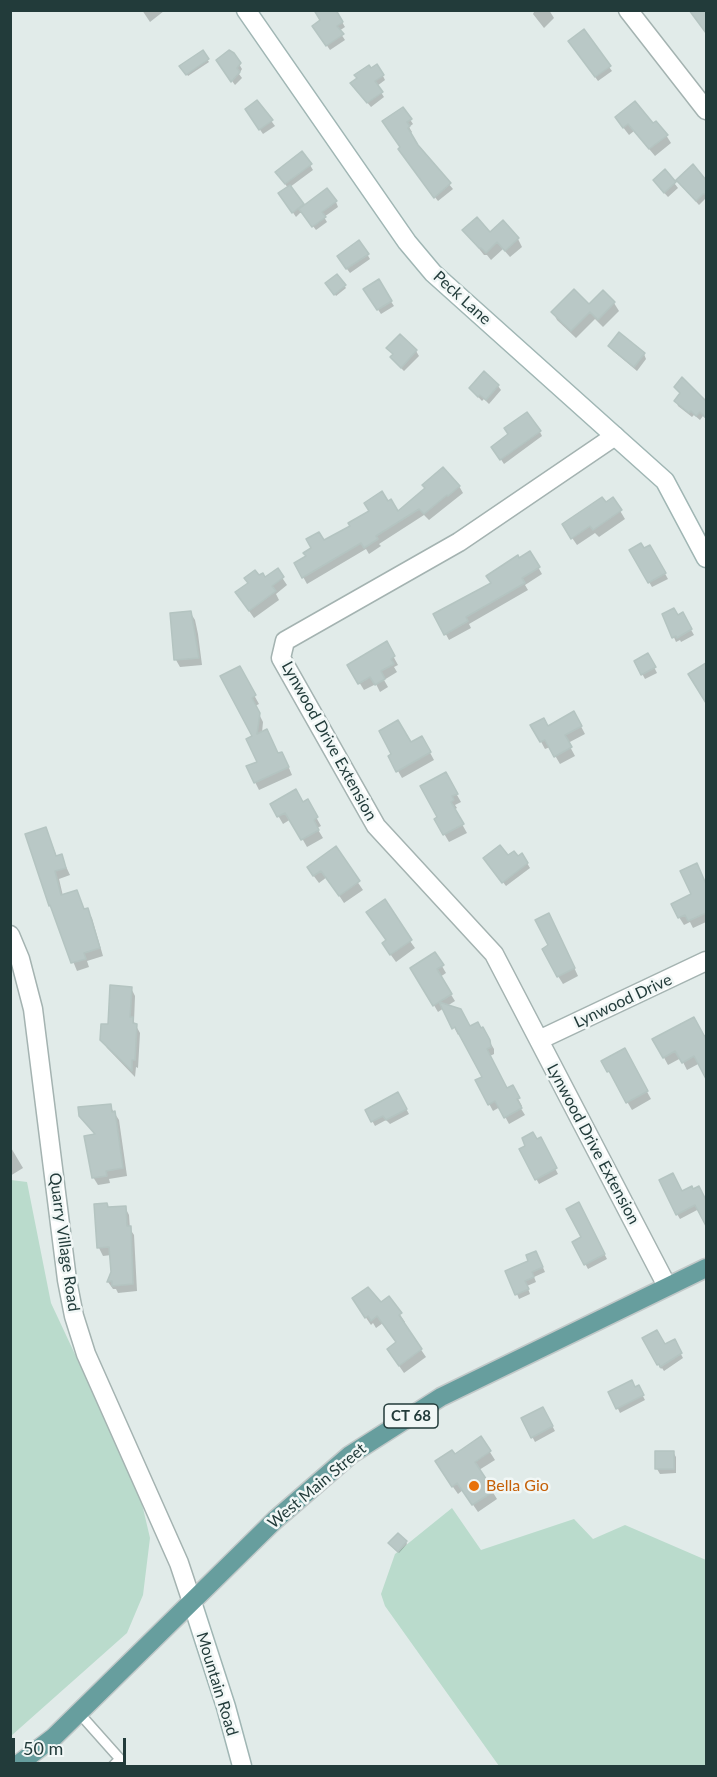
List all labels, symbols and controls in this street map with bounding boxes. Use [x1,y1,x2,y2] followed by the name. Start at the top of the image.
[429,267,495,329] street label: Peck Lane
[277,658,381,824] street label: Lynwood Drive Extension
[571,970,675,1032] street label: Lynwood Drive
[543,1061,643,1227] street label: Lynwood Drive Extension
[45,1171,83,1313] street label: Quarry Village Road
[384,1404,438,1428] road number: CT 68
[264,1439,370,1533] street label: West Main Street
[486,1476,549,1496] place label: Bella Gio
[467,1479,481,1493] marker: Bella Gio
[192,1630,242,1738] street label: Mountain Road
[15,1726,129,1764] scale bar
[23,1737,63,1759] text: 50 m

